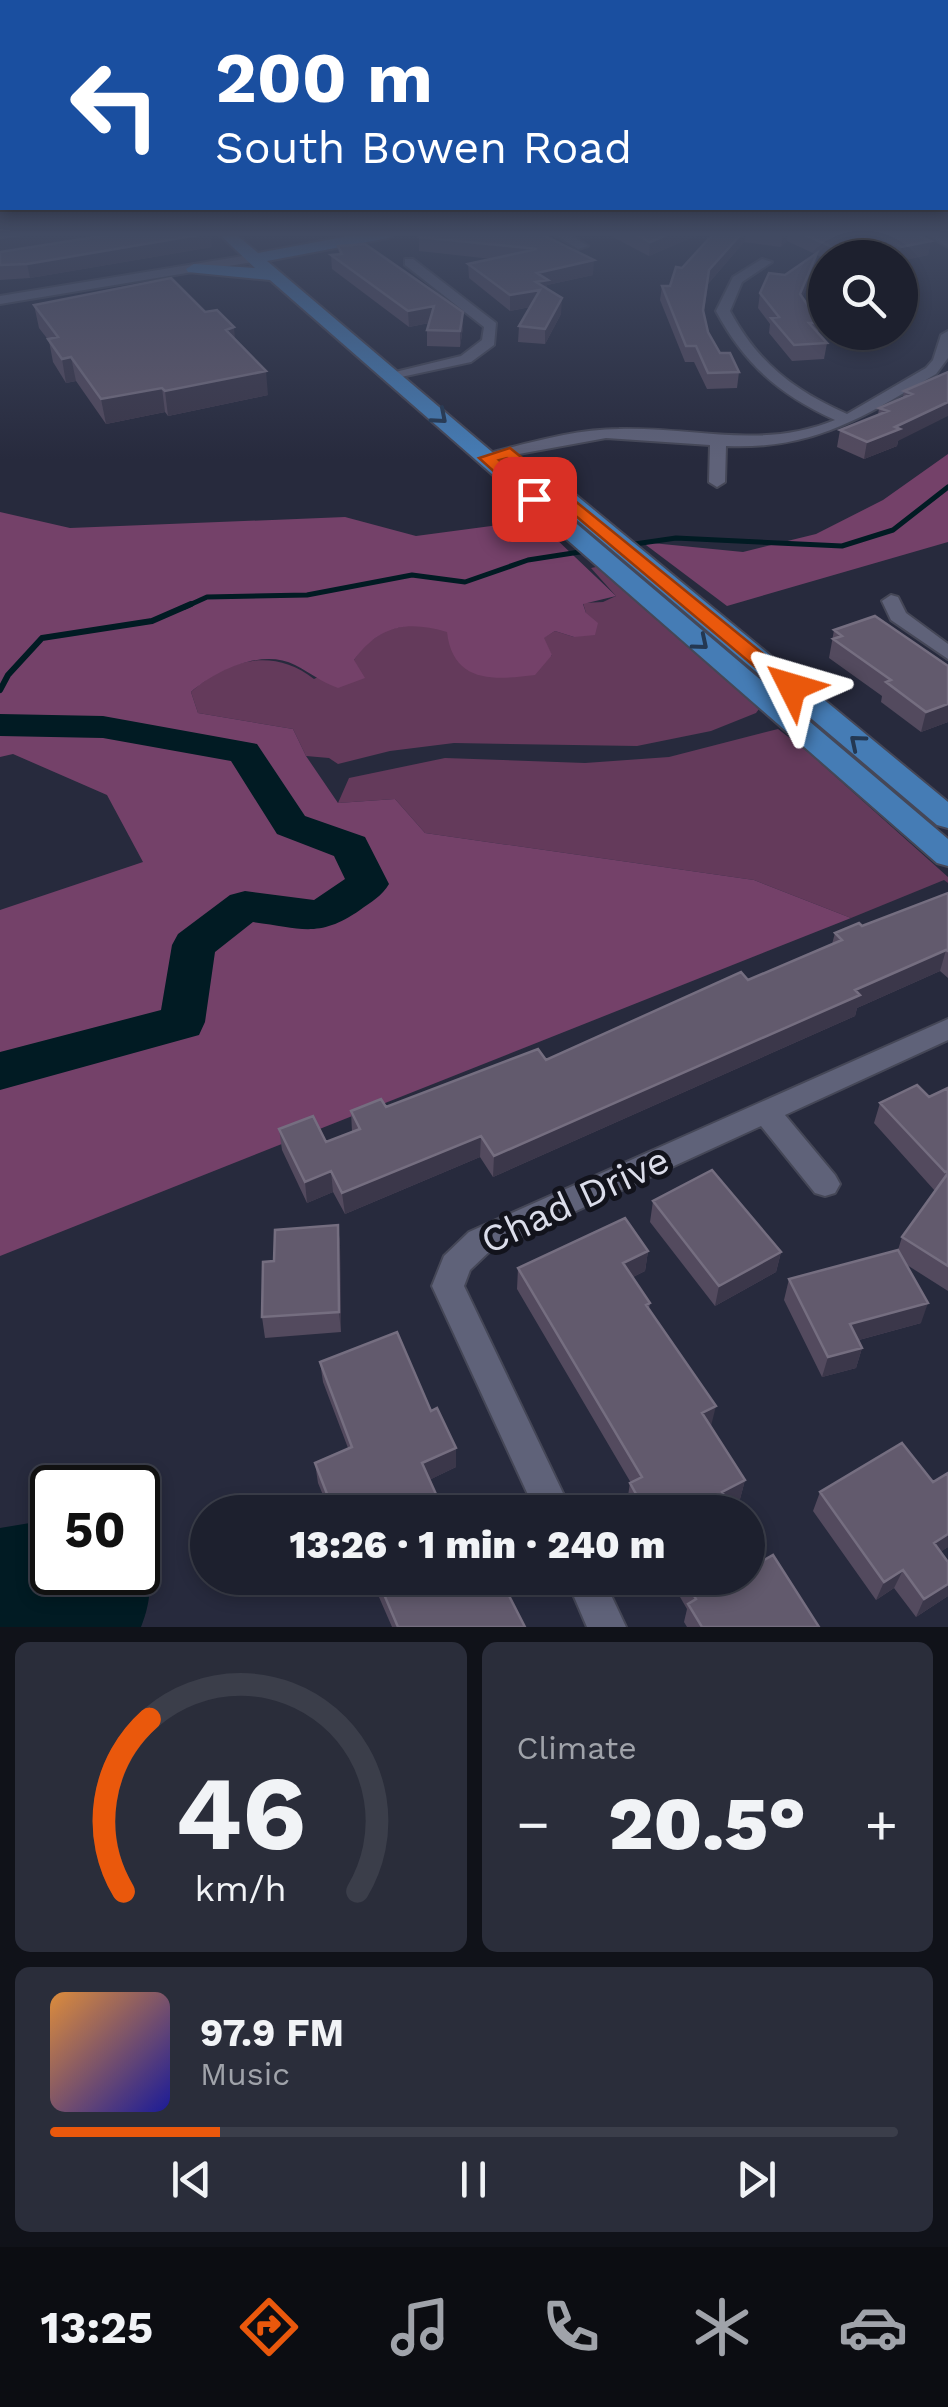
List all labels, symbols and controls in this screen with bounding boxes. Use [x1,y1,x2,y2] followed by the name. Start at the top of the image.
[215,37,433,119] text: 200 m
[50,40,180,170] icon: left
[215,121,632,174] text: South Bowen Road
[808,240,918,350] map controls
[808,240,918,350] button: search
[428,406,446,424] one-way arrow
[492,457,577,542] pin
[507,472,562,527] icon: arrive
[689,631,708,649] one-way arrow
[740,635,844,739] position arrow
[851,736,869,754] one-way arrow
[474,1137,676,1263] street label: Chad Drive
[30,1465,160,1595] speed limit sign: 50
[290,1523,665,1567] text: 13:26 · 1 min · 240 m
[517,1729,637,1767] text: Climate
[175,1752,306,1874] text: 46
[608,1779,806,1867] text: 20.5°
[517,1792,550,1856] text: −
[865,1792,898,1856] text: +
[195,1868,287,1910] text: km/h
[200,2011,344,2055] text: 97.9 FM
[200,2055,290,2093] text: Music
[164,2152,219,2207] icon: previous
[446,2152,501,2207] icon: pause
[729,2152,784,2207] icon: next
[234,2292,304,2362] icon: directions
[385,2292,455,2362] icon: music
[536,2292,606,2362] icon: phone
[687,2292,757,2362] icon: climate
[838,2292,908,2362] icon: car
[40,2301,153,2354] text: 13:25

